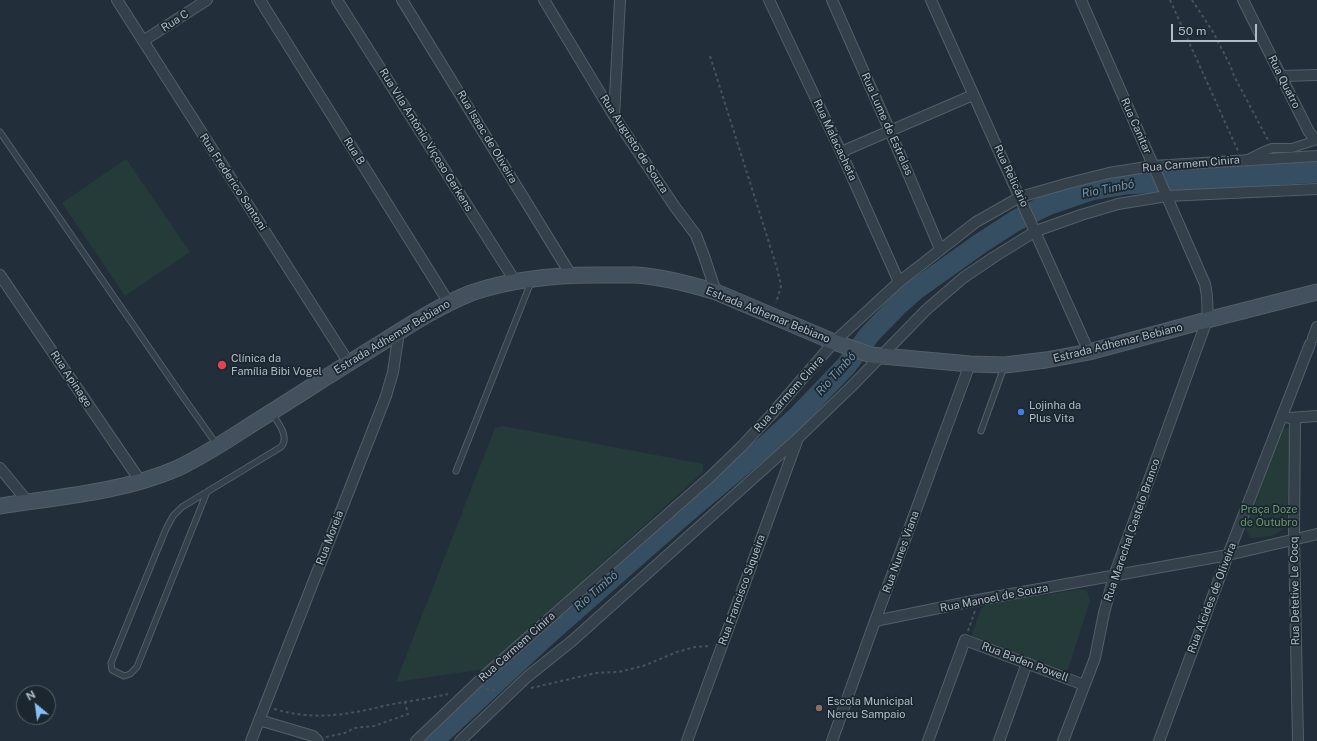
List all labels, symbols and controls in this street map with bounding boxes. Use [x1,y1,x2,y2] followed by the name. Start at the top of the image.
[159,7,191,35] street label: Rua C
[1173,16,1259,42] scale bar
[1178,24,1206,38] text: 50 m
[1265,53,1303,111] street label: Rua Quatro
[376,66,476,214] street label: Rua Vila Antônio Viçoso Gerkens
[858,71,916,177] street label: Rua Lume de Estrelas
[454,88,520,186] street label: Rua Isaac de Oliveira
[597,92,671,196] street label: Rua Augusto de Souza
[1118,96,1154,156] street label: Rua Canitar
[810,97,860,183] street label: Rua Malacacheta
[197,131,269,233] street label: Rua Frederico Santoni
[340,135,368,167] street label: Rua B
[991,143,1031,209] street label: Rua Relicário
[1142,153,1240,175] street label: Rua Carmem Cinira
[1080,177,1136,201] water label: Rio Timbó
[704,284,832,346] street label: Estrada Adhemar Bebiano
[332,297,452,377] street label: Estrada Adhemar Bebiano
[1052,321,1184,365] street label: Estrada Adhemar Bebiano
[47,348,95,410] street label: Rua Apinage
[813,349,859,399] water label: Rio Timbó
[231,352,322,378] place label: Clínica da Família Bibi Vogel
[751,353,827,435] street label: Rua Carmem Cinira
[216,359,228,371] marker: Clínica da Família Bibi Vogel
[1029,399,1081,425] place label: Lojinha da Plus Vita
[1016,407,1026,417] marker: Lojinha da Plus Vita
[1101,457,1163,603] street label: Rua Marechal Castelo Branco
[1240,503,1298,529] park label: Praça Doze de Outubro
[314,509,346,567] street label: Rua Moreia
[880,509,922,595] street label: Rua Nunes Viana
[716,533,768,647] street label: Rua Francisco Siqueira
[1287,536,1303,646] street label: Rua Detetive Le Cocq
[1185,541,1239,655] street label: Rua Alcides de Oliveira
[571,568,621,614] water label: Rio Timbó
[939,581,1049,615] street label: Rua Manoel de Souza
[476,609,558,685] street label: Rua Carmem Cinira
[980,639,1070,685] street label: Rua Baden Powell
[16,685,56,725] north arrow
[24,688,37,703] text: N
[827,695,913,721] place label: Escola Municipal Nereu Sampaio
[814,703,824,713] marker: Escola Municipal Nereu Sampaio

